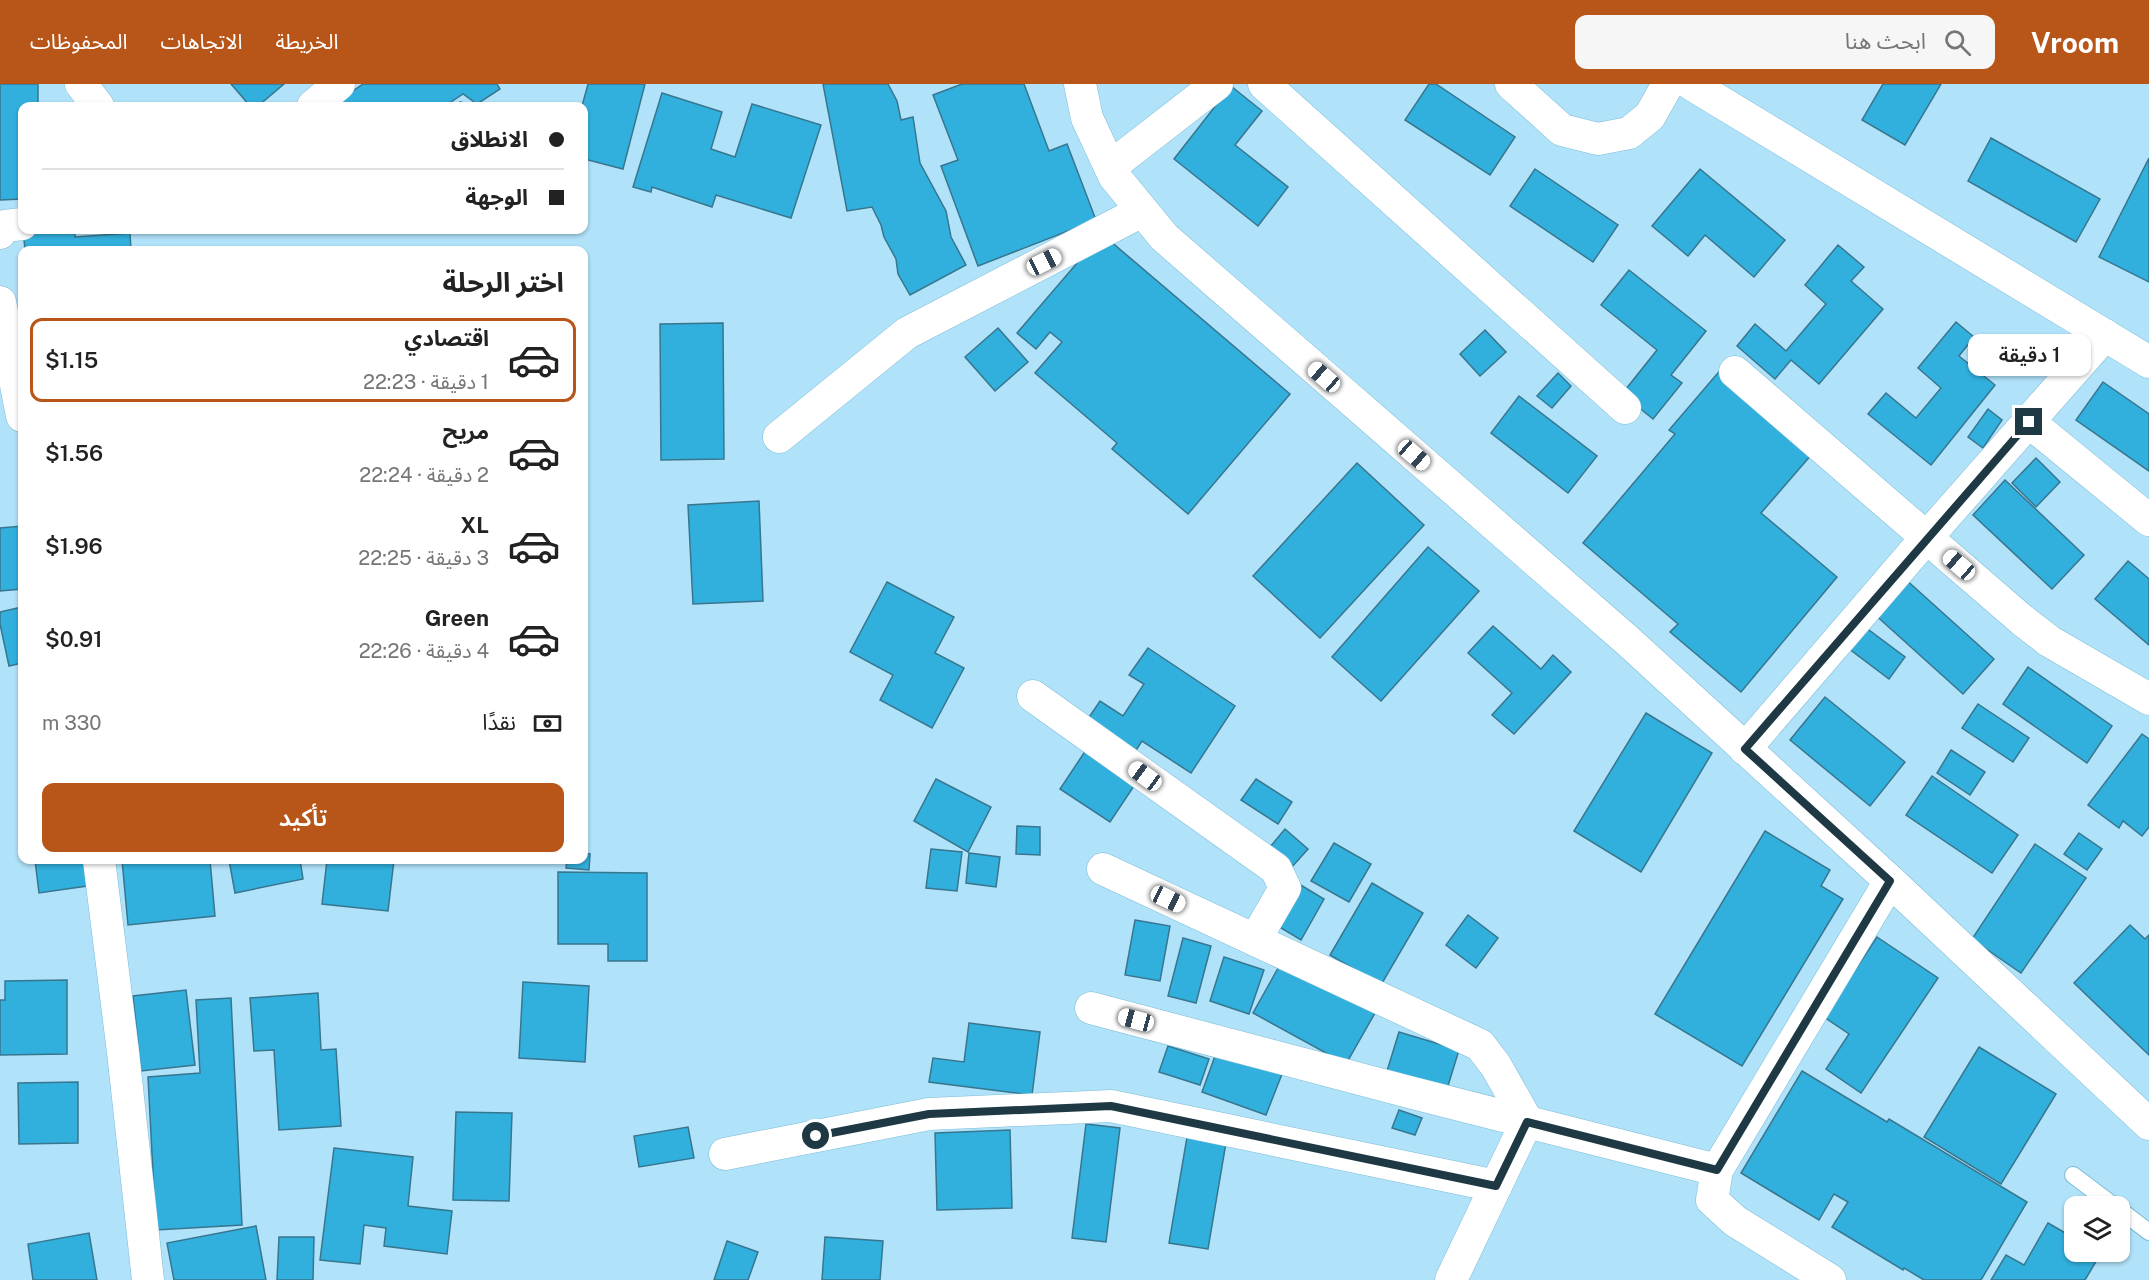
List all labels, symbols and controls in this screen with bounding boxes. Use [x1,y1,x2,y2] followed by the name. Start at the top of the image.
[1575,15,1995,69] search box
[1941,26,1974,59] icon: search
[2031,26,2119,59] text: Vroom
[1845,28,1926,54] text: ابحث هنا
[30,29,127,54] text: المحفوظات
[160,29,242,54] text: الاتجاهات
[275,29,338,54] text: الخريطة
[451,126,528,152] text: الانطلاق
[465,184,528,210] text: الوجهة
[1024,246,1064,278] car
[443,266,564,298] text: اختر الرحلة
[404,325,489,351] text: اقتصادي
[507,333,561,387] icon: car
[1968,335,2090,377] callout: 1 دقيقة
[1999,343,2060,367] text: 1 دقيقة
[45,347,98,373] text: $1.15
[1305,358,1343,396] car
[363,370,489,394] text: 1 دقيقة · 22:23
[2015,408,2042,435] route end
[443,418,489,444] text: مريح
[507,426,561,480] icon: car
[1395,436,1433,474] car
[45,440,103,466] text: $1.56
[359,463,489,487] text: 2 دقيقة · 22:24
[461,512,489,538] text: XL
[507,519,561,573] icon: car
[45,533,103,559] text: $1.96
[358,546,489,570] text: 3 دقيقة · 22:25
[1940,546,1978,584] car
[425,605,489,631] text: Green
[507,612,561,666] icon: car
[45,626,102,652] text: $0.91
[359,639,489,663] text: 4 دقيقة · 22:26
[531,707,564,740] icon: cash
[482,709,516,735] text: نقدًا
[42,711,101,735] text: 330 m
[1125,758,1165,794] car
[42,783,564,852] button: تأكيد
[1148,883,1188,915] car
[1116,1007,1156,1033] car
[802,1122,829,1149] route start
[2064,1196,2130,1262] map controls
[2064,1196,2130,1262] button: layers

